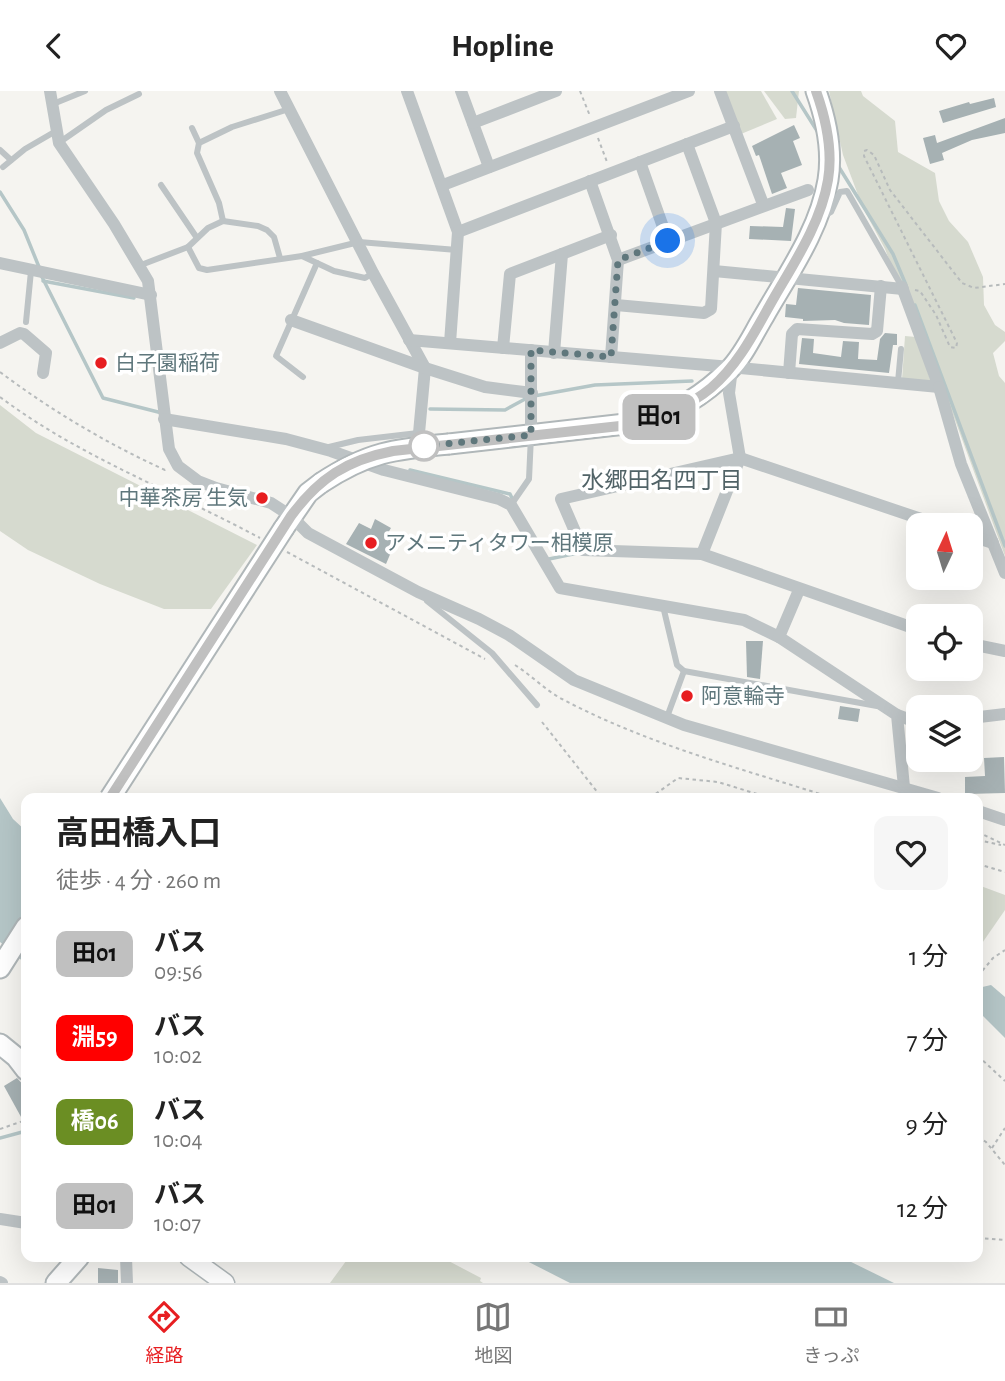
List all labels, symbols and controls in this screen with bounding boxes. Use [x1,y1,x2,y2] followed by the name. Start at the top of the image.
[35,27,73,65] icon: back
[932,27,970,65] icon: heart
[451,30,554,62] text: Hopline
[650,223,685,258] your location
[115,352,220,374] place label: 白子園稲荷
[93,355,109,371] marker: 白子園稲荷
[619,394,699,440] line badge: 田01
[636,405,682,429] text: 田01
[409,431,439,461] unlabelled marker
[582,468,743,493] district label: 水郷田名四丁目
[119,487,248,509] place label: 中華茶房 生気
[254,490,270,506] marker: 中華茶房 生気
[906,513,984,590] north arrow
[906,513,983,772] map controls
[385,532,614,554] place label: アメニティタワー相模原
[363,535,379,551] marker: アメニティタワー相模原
[906,604,983,681] button: locate
[701,685,785,707] place label: 阿意輪寺
[679,688,695,704] marker: 阿意輪寺
[906,695,983,772] button: layers
[874,816,948,890] button: heart
[56,818,221,851] text: 高田橋入口
[56,870,221,893] text: 徒歩 · 4 分 · 260 m
[154,930,206,956] text: バス
[72,942,117,966] text: 田01
[909,944,948,970] text: 1 分
[154,961,203,984] text: 09:56
[154,1014,206,1040] text: バス
[72,1026,117,1050] text: 淵59
[907,1028,948,1054] text: 7 分
[154,1045,202,1068] text: 10:02
[154,1098,206,1124] text: バス
[70,1110,119,1134] text: 橋06
[905,1112,948,1138] text: 9 分
[154,1129,203,1152] text: 10:04
[154,1182,206,1208] text: バス
[72,1194,117,1218] text: 田01
[897,1196,948,1222] text: 12 分
[154,1213,201,1236] text: 10:07
[145,1298,183,1368] tab: 経路
[474,1298,512,1368] tab: 地図
[803,1298,860,1368] tab: きっぷ

